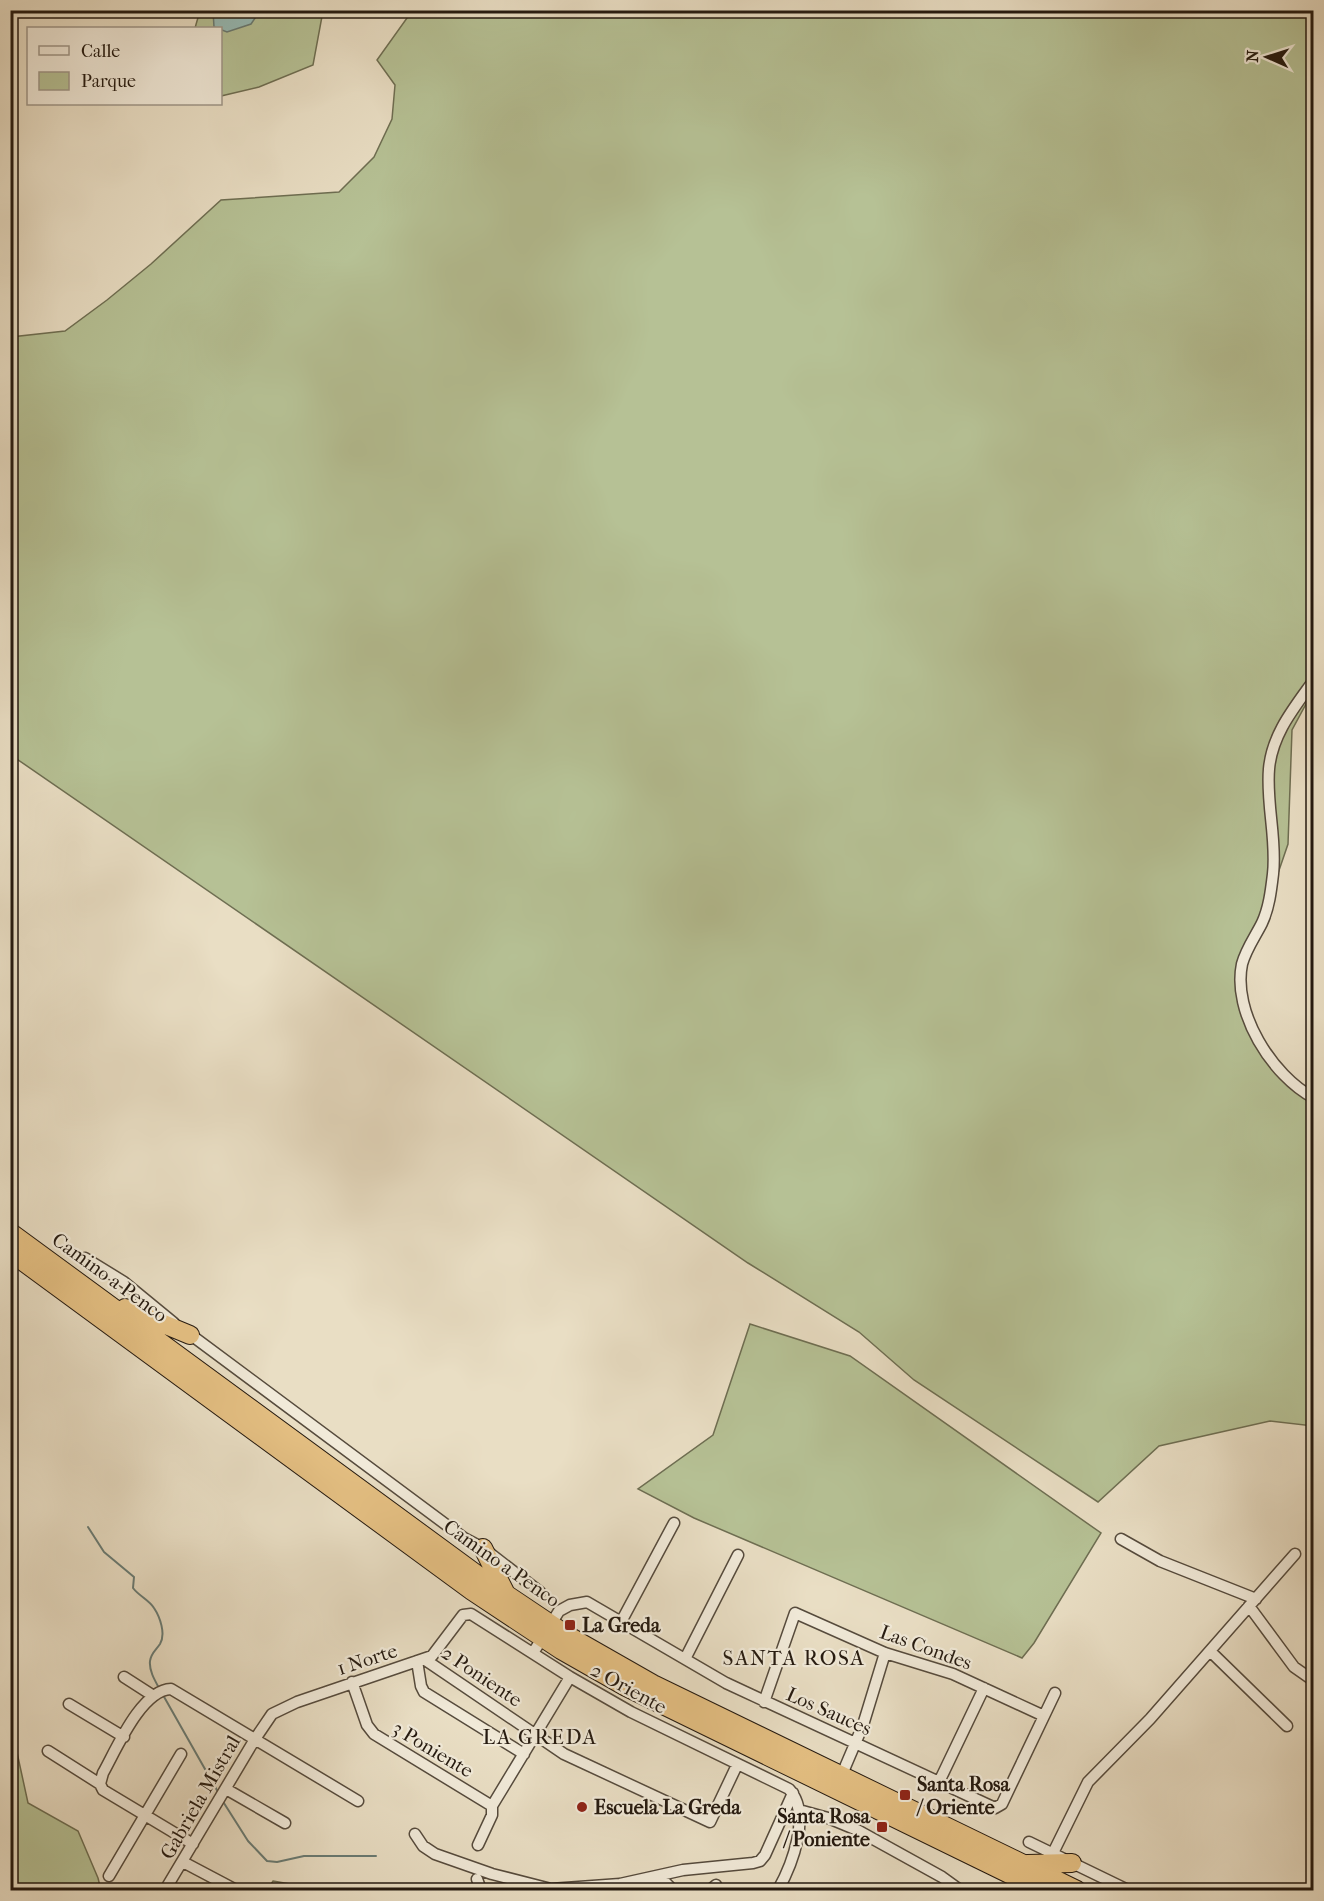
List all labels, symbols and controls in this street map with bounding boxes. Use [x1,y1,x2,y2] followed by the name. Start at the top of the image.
[27,27,222,105] legend
[1237,27,1297,87] north arrow
[81,41,120,62] text: Calle
[1243,49,1262,63] text: N
[81,71,136,92] text: Parque
[48,1228,172,1327] street label: Camino a Penco
[439,1515,564,1612] street label: Camino a Penco
[582,1614,661,1637] place label: La Greda
[563,1618,577,1632] marker: La Greda
[877,1620,975,1675] street label: Las Condes
[334,1639,400,1680] street label: 1 Norte
[437,1641,526,1712] street label: 2 Poniente
[723,1646,865,1670] district label: SANTA ROSA
[587,1658,671,1719] street label: 2 Oriente
[783,1682,875,1740] street label: Los Sauces
[388,1716,477,1782] street label: 3 Poniente
[482,1725,598,1749] district label: LA GREDA
[156,1731,245,1863] street label: Gabriela Mistral
[916,1773,1010,1819] place label: Santa Rosa / Oriente
[898,1788,912,1802] marker: Santa Rosa / Oriente
[594,1796,742,1819] place label: Escuela La Greda
[575,1800,589,1814] marker: Escuela La Greda
[777,1805,871,1851] place label: Santa Rosa / Poniente
[875,1820,889,1834] marker: Santa Rosa / Poniente

